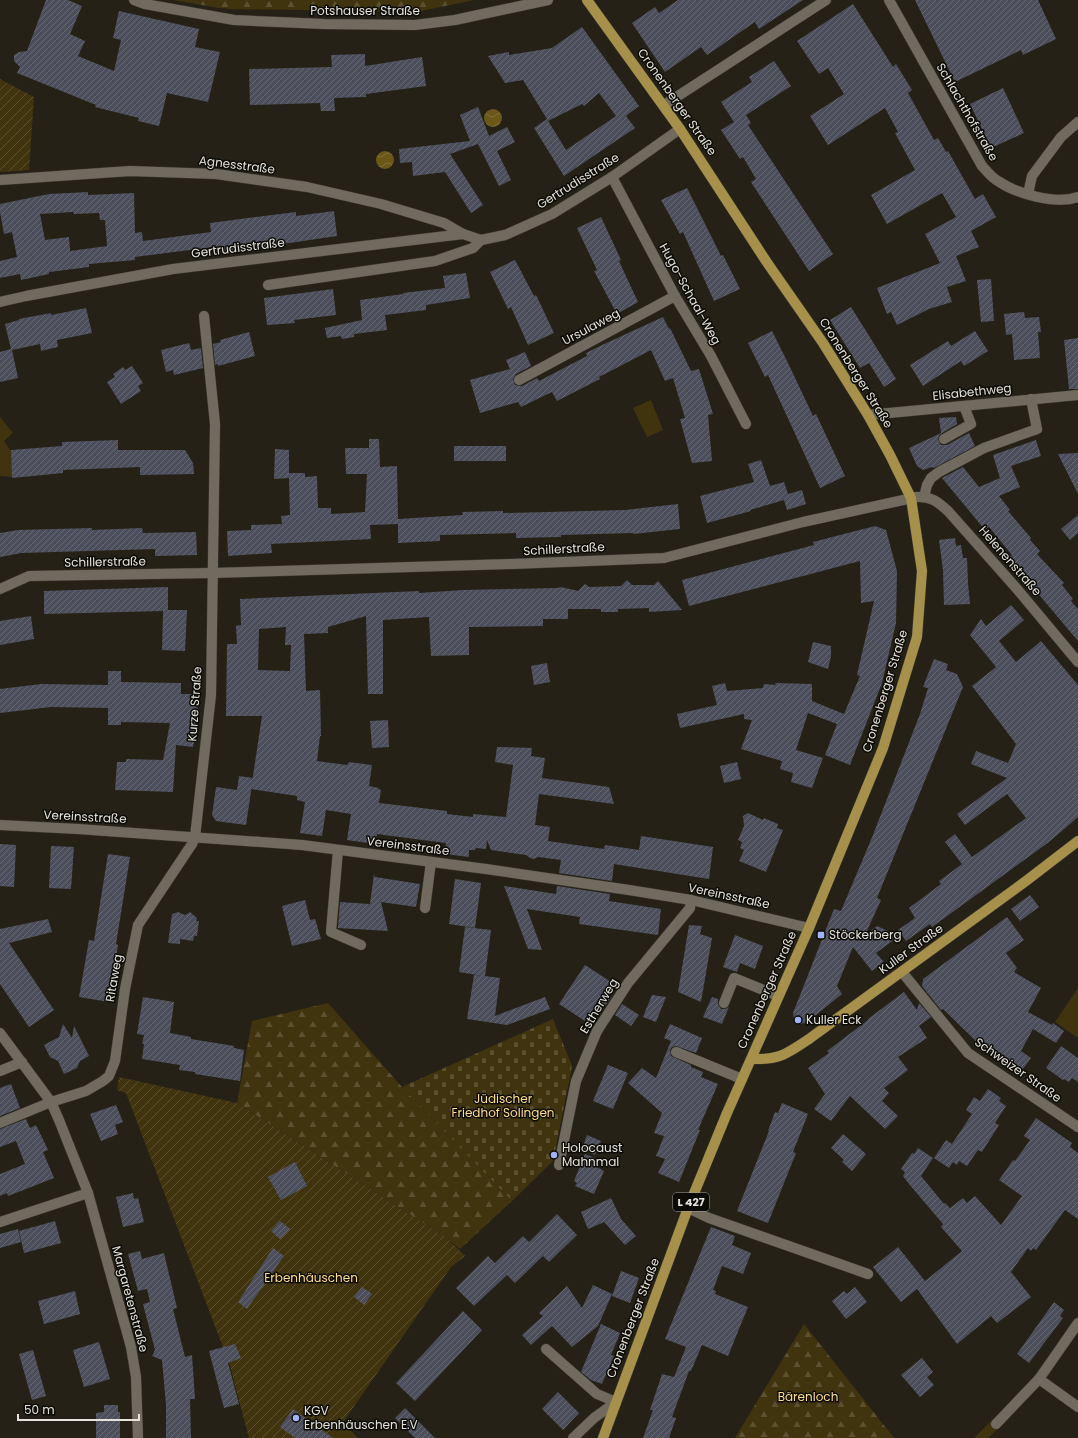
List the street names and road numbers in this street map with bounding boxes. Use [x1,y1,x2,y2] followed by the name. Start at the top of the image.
[310,2,420,19] street label: Potshauser Straße
[634,45,721,159] street label: Cronenberger Straße
[932,60,1002,164] street label: Schlachthofstraße
[533,148,622,213] street label: Gertrudisstraße
[198,151,276,178] street label: Agnesstraße
[190,233,286,262] street label: Gertrudisstraße
[656,240,725,347] street label: Hugo-Schaal-Weg
[559,304,623,349] street label: Ursulaweg
[816,314,897,431] street label: Cronenberger Straße
[932,379,1012,404] street label: Elisabethweg
[975,522,1046,599] street label: Helenenstraße
[523,538,605,559] street label: Schillerstraße
[64,552,146,571] street label: Schillerstraße
[858,628,911,754] street label: Cronenberger Straße
[183,666,206,742] street label: Kurze Straße
[43,806,127,827] street label: Vereinsstraße
[366,832,450,859] street label: Vereinsstraße
[687,879,772,912] street label: Vereinsstraße
[875,920,946,978] street label: Kuller Straße
[733,928,800,1051] street label: Cronenberger Straße
[101,953,126,1003] street label: Ritaweg
[575,975,622,1037] street label: Estherweg
[971,1033,1065,1106] street label: Schweizer Straße
[673,1193,709,1211] road number: L 427
[108,1244,153,1354] street label: Margaretenstraße
[602,1255,663,1380] street label: Cronenberger Straße

